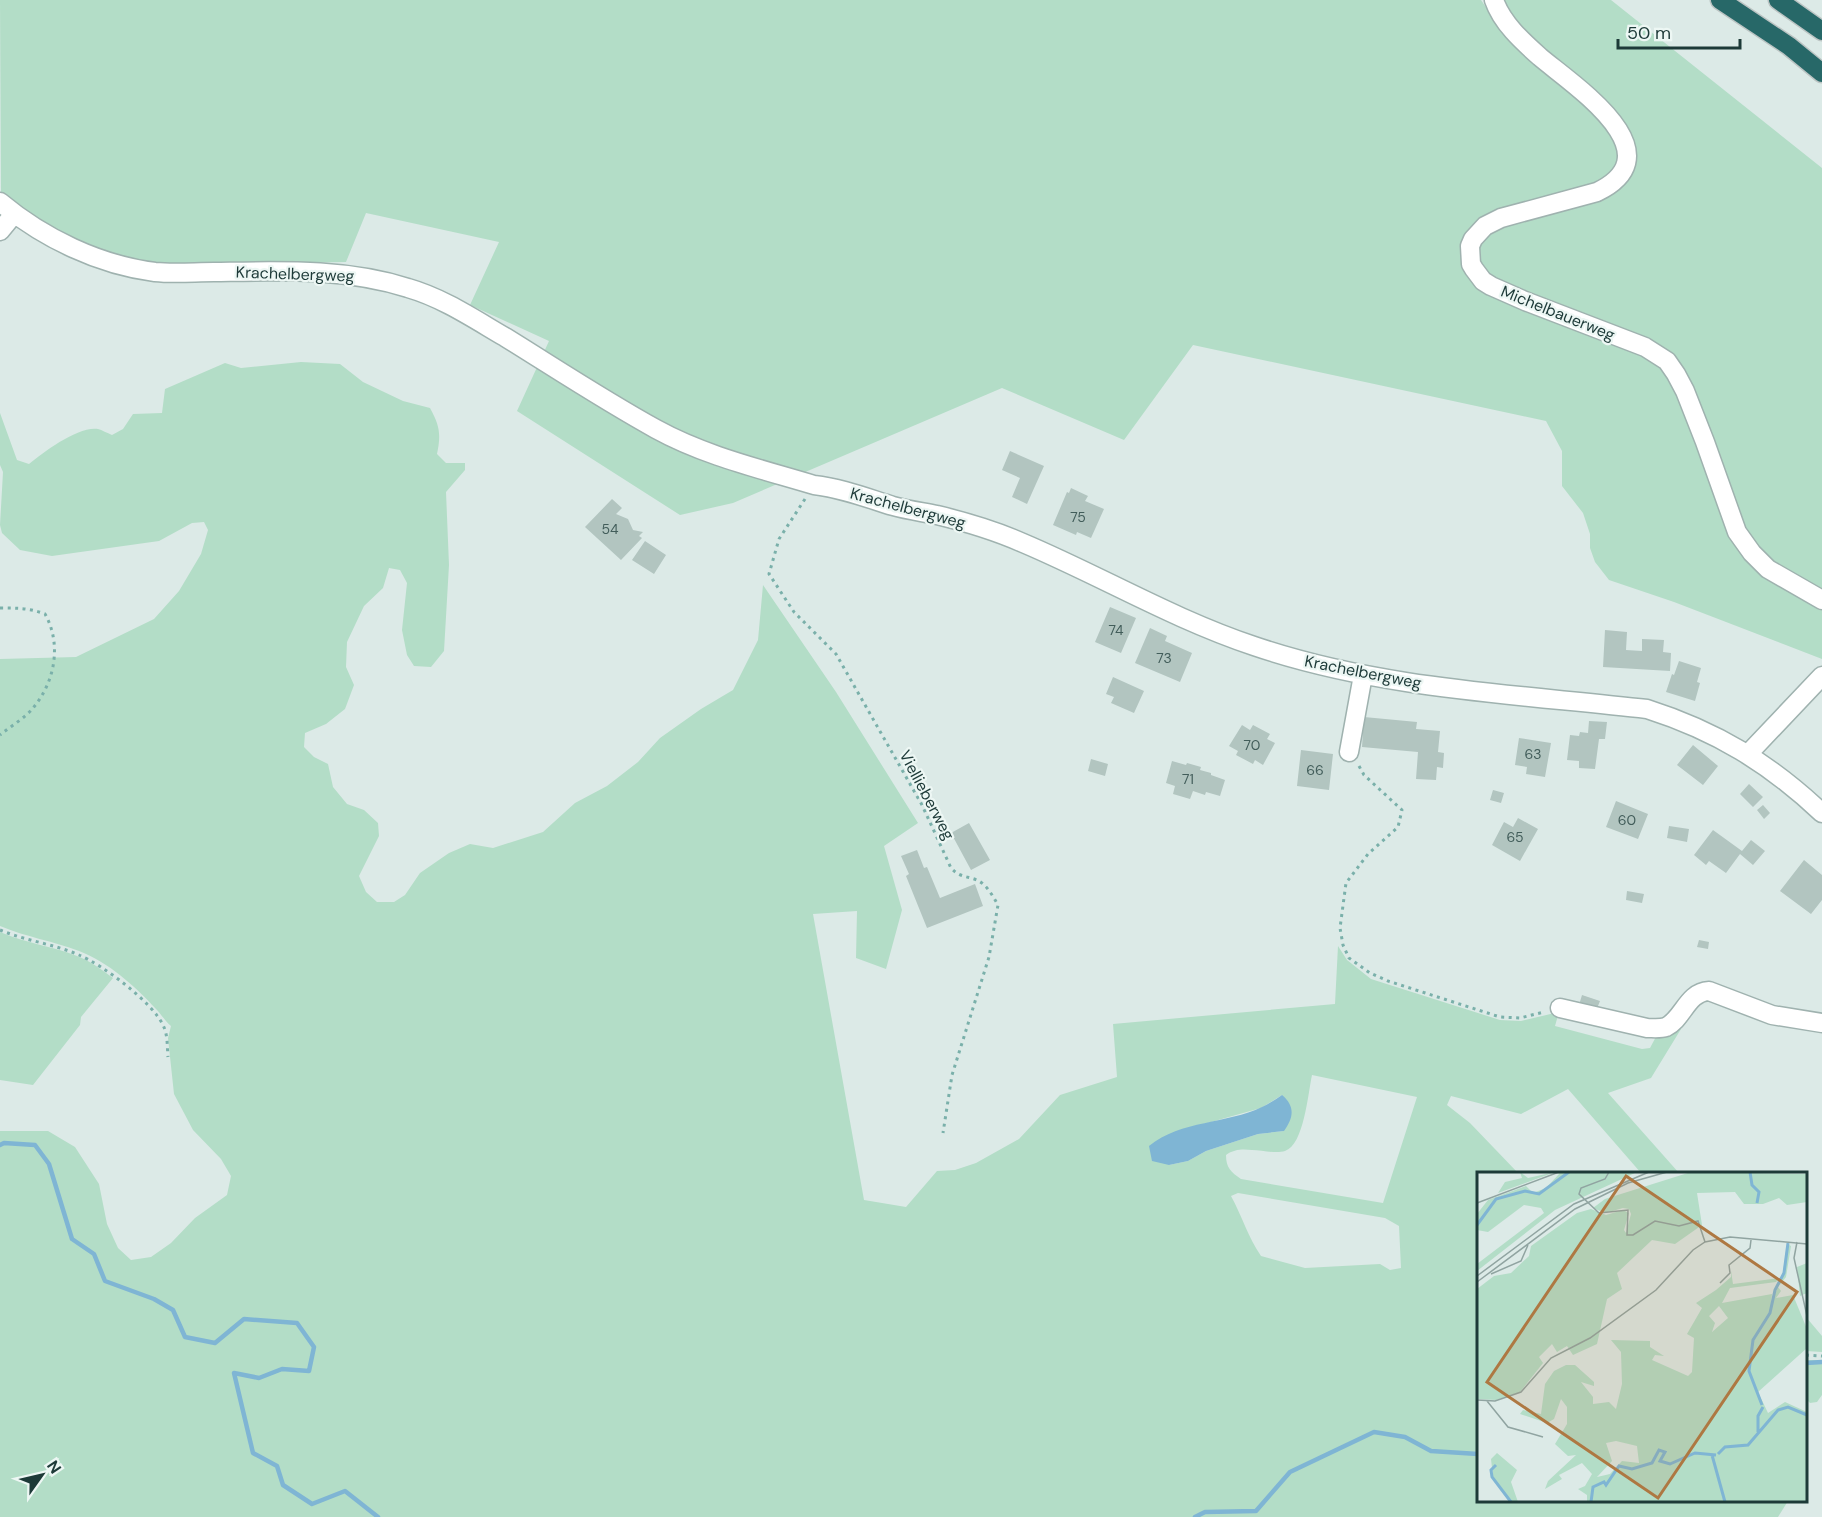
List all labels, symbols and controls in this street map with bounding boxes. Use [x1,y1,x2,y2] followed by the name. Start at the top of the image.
[1618,12,1740,50] scale bar
[1627,21,1671,45] text: 50 m
[235,261,355,287] street label: Krachelbergweg
[1498,281,1618,345] street label: Michelbauerweg
[848,483,968,534] street label: Krachelbergweg
[1070,508,1086,526] house number: 75
[601,520,619,538] house number: 54
[1108,621,1124,639] house number: 74
[1156,649,1172,667] house number: 73
[1303,650,1423,694] street label: Krachelbergweg
[1244,736,1260,754] house number: 70
[1524,745,1542,763] house number: 63
[895,747,959,844] street label: Viellieberweg
[1306,761,1324,779] house number: 66
[1182,770,1194,788] house number: 71
[1618,811,1636,829] house number: 60
[1506,828,1524,846] house number: 65
[1477,1172,1807,1502] inset map
[12,1445,72,1505] north arrow
[42,1456,66,1478] text: N

